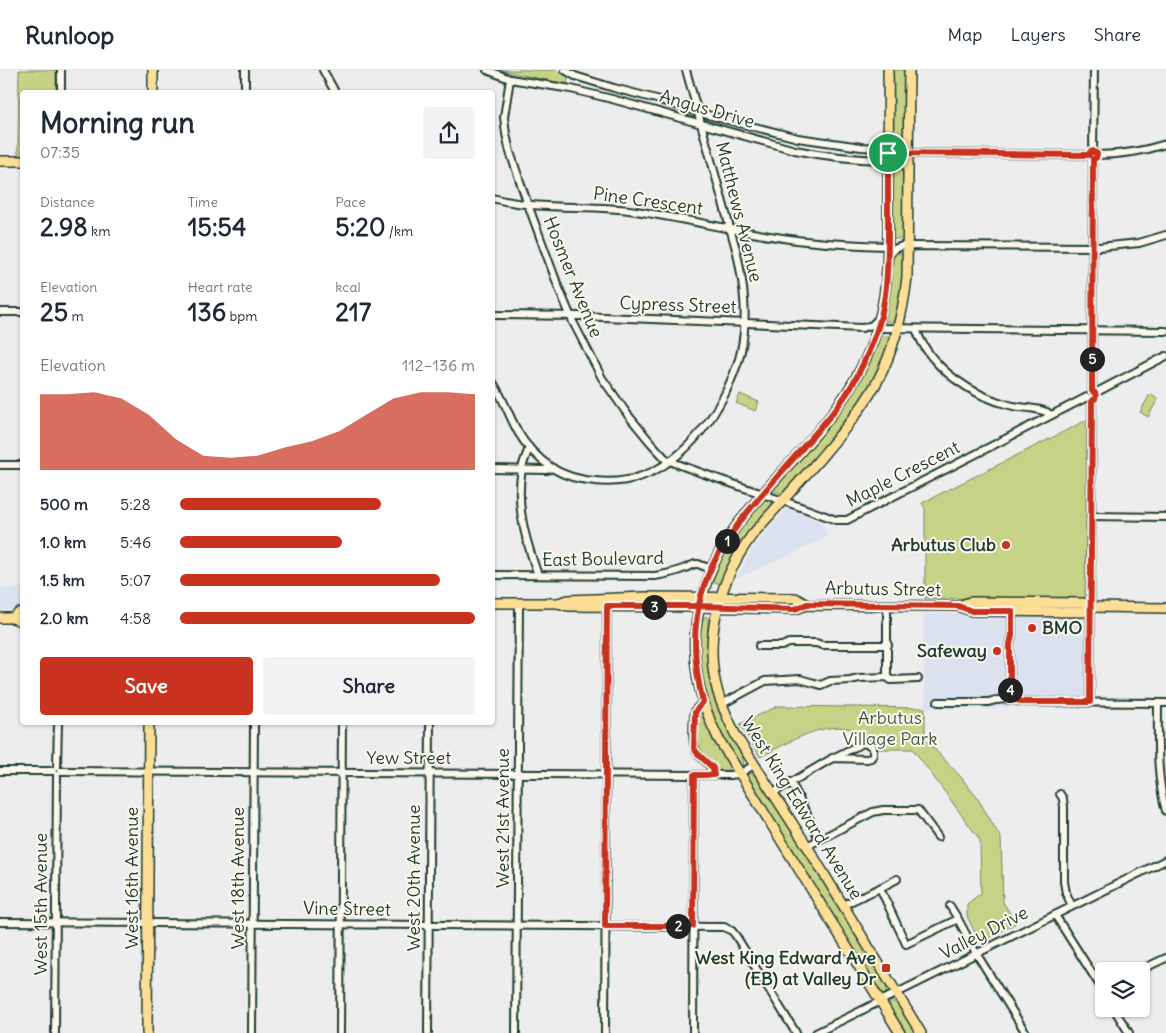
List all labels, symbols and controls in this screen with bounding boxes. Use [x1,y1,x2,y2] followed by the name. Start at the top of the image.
[25,20,114,50] text: Runloop
[947,23,982,46] text: Map
[1010,23,1066,46] text: Layers
[1094,23,1141,46] text: Share
[657,84,757,133] street label: Angus Drive
[40,105,195,141] text: Morning run
[423,107,475,159] button: share
[867,132,909,174] pin
[711,139,768,284] street label: Matthews Avenue
[874,139,902,167] icon: arrive
[40,142,80,162] text: 07:35
[592,181,704,220] street label: Pine Crescent
[40,193,95,211] text: Distance
[188,193,218,211] text: Time
[335,193,366,211] text: Pace
[40,211,88,243] text: 2.98
[188,211,246,243] text: 15:54
[335,211,386,243] text: 5:20
[539,213,608,341] street label: Hosmer Avenue
[88,222,110,240] text: km
[386,222,413,240] text: /km
[40,278,97,296] text: Elevation
[188,278,253,296] text: Heart rate
[335,278,361,296] text: kcal
[619,291,737,318] street label: Cypress Street
[40,296,68,328] text: 25
[188,296,226,328] text: 136
[335,296,371,328] text: 217
[68,307,84,325] text: m
[226,307,258,325] text: bpm
[1080,346,1104,372] pin: 5
[1088,350,1097,368] text: 5
[40,355,106,375] text: Elevation
[402,355,475,375] text: 112–136 m
[842,435,963,512] street label: Maple Crescent
[40,494,88,514] text: 500 m
[120,494,151,514] text: 5:28
[714,528,740,554] pin: 1
[40,532,86,552] text: 1.0 km
[120,532,151,552] text: 5:46
[725,532,730,550] text: 1
[891,533,996,556] place label: Arbutus Club
[1000,539,1012,551] marker: Arbutus Club
[542,546,665,571] street label: East Boulevard
[40,570,85,590] text: 1.5 km
[120,570,151,590] text: 5:07
[825,576,941,601] street label: Arbutus Street
[642,594,666,620] pin: 3
[651,598,658,616] text: 3
[40,608,89,628] text: 2.0 km
[120,608,151,628] text: 4:58
[1042,616,1082,639] place label: BMO
[1026,622,1038,634] marker: BMO
[917,639,987,662] place label: Safeway
[991,645,1003,657] marker: Safeway
[40,657,253,715] button: Save
[263,657,475,715] button: Share
[998,678,1022,702] pin: 4
[1006,681,1015,699] text: 4
[843,706,937,750] park label: Arbutus Village Park
[737,712,868,904] street label: West King Edward Avenue
[367,746,451,769] street label: Yew Street
[491,748,514,888] street label: West 21st Avenue
[402,805,425,951] street label: West 20th Avenue
[120,807,143,949] street label: West 16th Avenue
[226,807,249,949] street label: West 18th Avenue
[29,833,52,975] street label: West 15th Avenue
[303,896,391,921] street label: Vine Street
[936,901,1032,965] street label: Valley Drive
[666,914,690,938] pin: 2
[675,917,682,935] text: 2
[695,946,877,990] place label: West King Edward Ave (EB) at Valley Dr
[880,962,892,974] marker: West King Edward Ave (EB) at Valley Dr
[1095,962,1150,1017] map controls
[1095,962,1150,1017] button: layers

